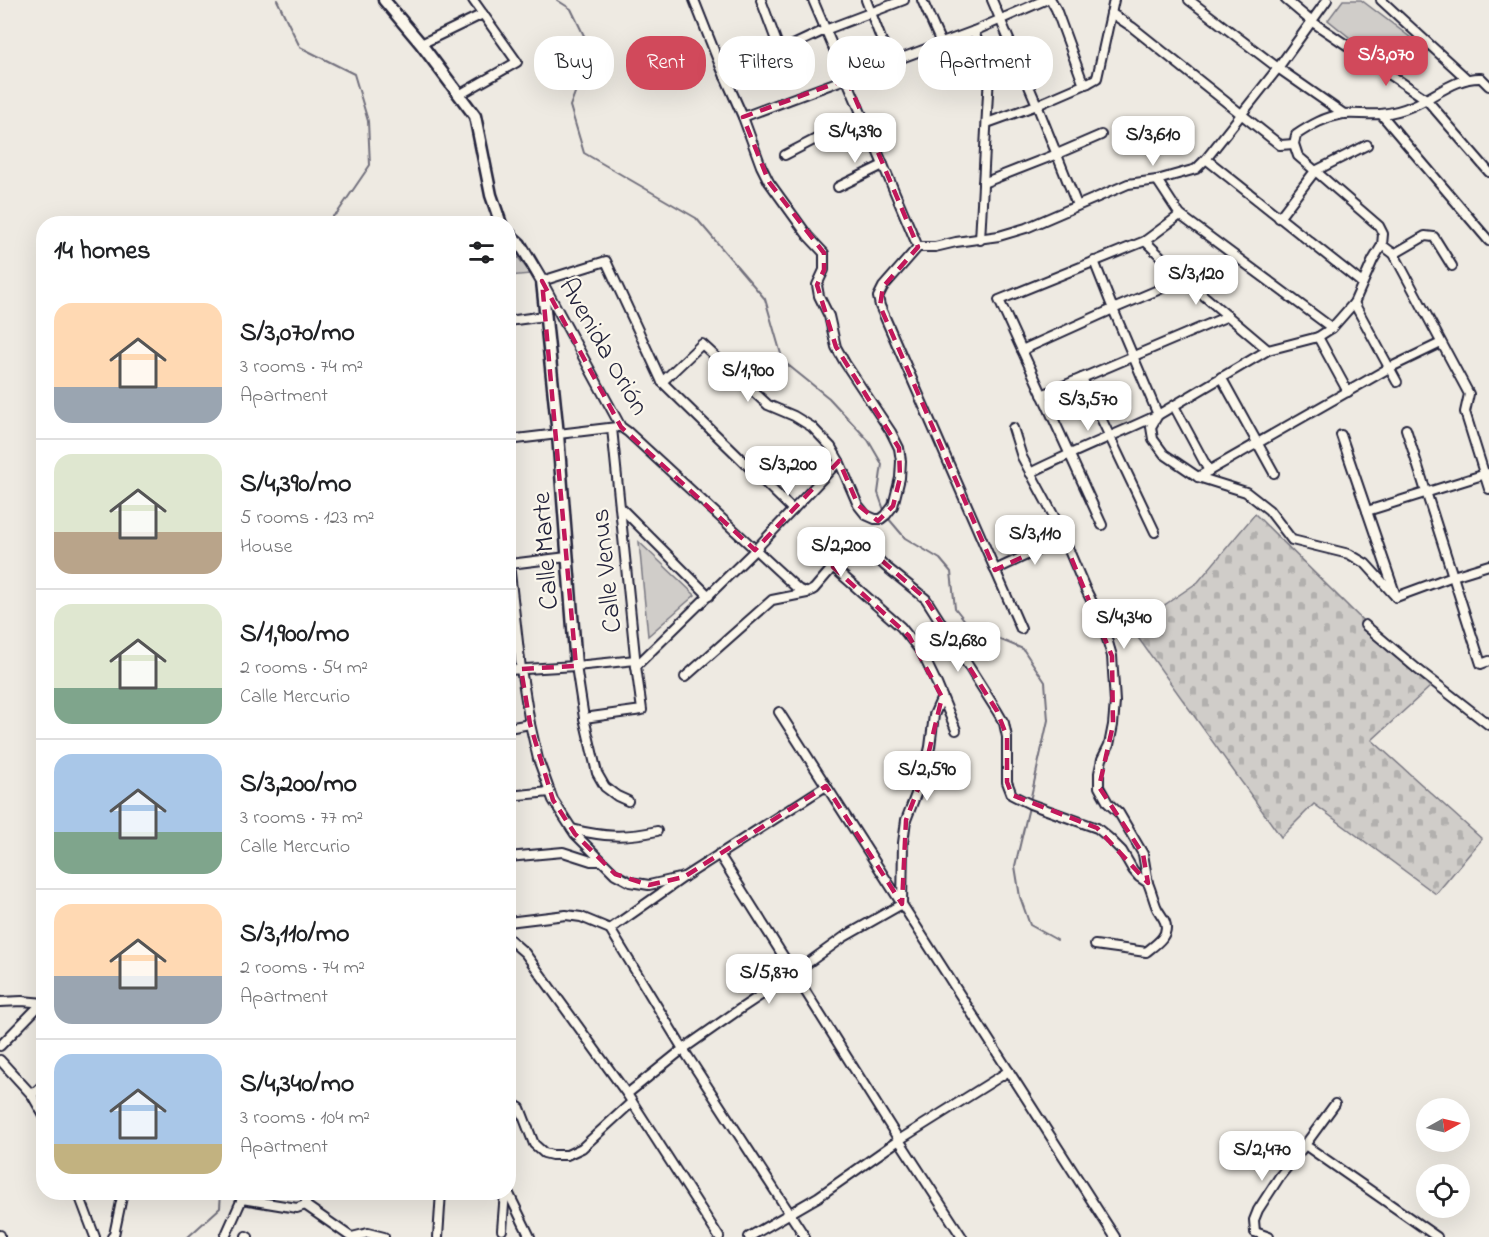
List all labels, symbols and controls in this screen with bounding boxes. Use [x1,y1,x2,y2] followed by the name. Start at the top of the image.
[534,36,614,90] chip: Buy
[626,36,706,90] chip: Rent
[718,36,815,90] chip: Filters
[827,36,906,90] chip: New
[918,36,1053,90] chip: Apartment
[1331,36,1441,87] pin: S/3,070
[1358,41,1414,70] text: S/3,070
[800,113,910,164] pin: S/4,390
[1098,116,1208,167] pin: S/3,610
[828,118,882,147] text: S/4,390
[1126,121,1180,150] text: S/3,610
[54,233,150,271] text: 14 homes
[465,236,498,269] icon: filters
[1141,255,1251,306] pin: S/3,120
[1168,260,1224,289] text: S/3,120
[548,271,658,423] street label: Avenida Orión
[240,315,355,353] text: S/3,070/mo
[102,327,174,399] icon: home
[693,352,803,403] pin: S/1,900
[240,353,363,382] text: 3 rooms · 74 m²
[722,357,774,386] text: S/1,900
[1033,381,1143,432] pin: S/3,570
[240,382,328,411] text: Apartment
[1058,386,1118,415] text: S/3,570
[733,446,843,497] pin: S/3,200
[759,451,817,480] text: S/3,200
[240,466,352,504] text: S/4,390/mo
[102,478,174,550] icon: home
[523,490,570,611] street label: Calle Marte
[240,504,374,533] text: 5 rooms · 123 m²
[582,507,633,635] street label: Calle Venus
[980,515,1090,566] pin: S/3,110
[1009,520,1061,549] text: S/3,110
[786,527,896,578] pin: S/2,200
[811,532,871,561] text: S/2,200
[240,533,293,562] text: House
[1069,599,1179,650] pin: S/4,340
[1096,604,1152,633] text: S/4,340
[240,616,350,654] text: S/1,900/mo
[903,622,1013,673] pin: S/2,680
[929,627,987,656] text: S/2,680
[102,628,174,700] icon: home
[240,654,368,683] text: 2 rooms · 54 m²
[240,683,350,712] text: Calle Mercurio
[872,751,982,802] pin: S/2,590
[898,756,956,785] text: S/2,590
[240,766,357,804] text: S/3,200/mo
[102,778,174,850] icon: home
[240,804,363,833] text: 3 rooms · 77 m²
[240,833,350,862] text: Calle Mercurio
[240,916,350,954] text: S/3,110/mo
[102,928,174,1000] icon: home
[240,954,365,983] text: 2 rooms · 74 m²
[714,954,824,1005] pin: S/5,870
[740,959,798,988] text: S/5,870
[240,983,328,1012] text: Apartment
[240,1066,354,1104] text: S/4,340/mo
[102,1078,174,1150] icon: home
[1416,1098,1470,1152] north arrow
[1416,1098,1470,1218] map controls
[240,1104,370,1133] text: 3 rooms · 104 m²
[1207,1131,1317,1182] pin: S/2,470
[240,1133,328,1162] text: Apartment
[1233,1136,1291,1165] text: S/2,470
[1416,1164,1470,1218] button: locate

